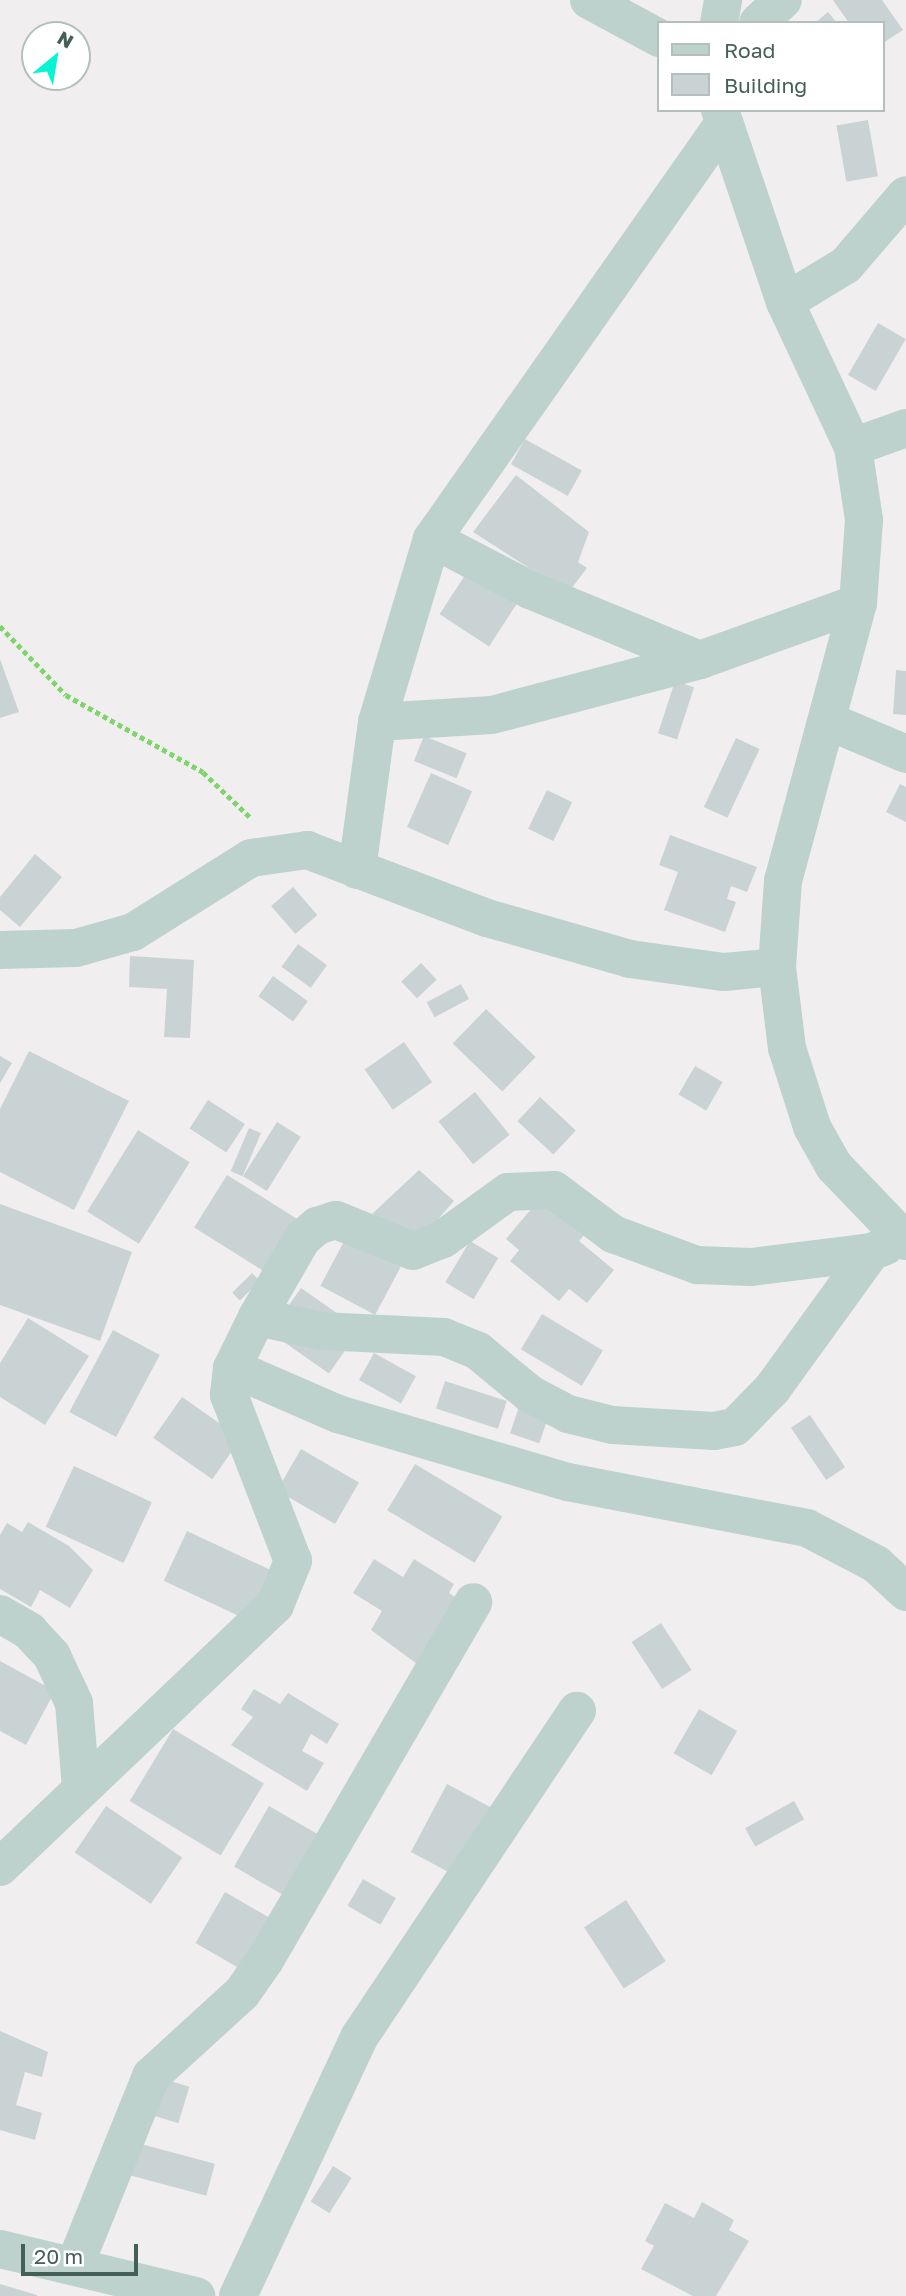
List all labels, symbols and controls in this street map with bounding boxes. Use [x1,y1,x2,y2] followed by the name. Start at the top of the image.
[21,21,91,91] north arrow
[657,21,885,112] legend
[54,26,78,53] text: N
[724,37,775,63] text: Road
[724,72,807,98] text: Building
[24,2230,142,2274] scale bar
[34,2243,83,2269] text: 20 m

